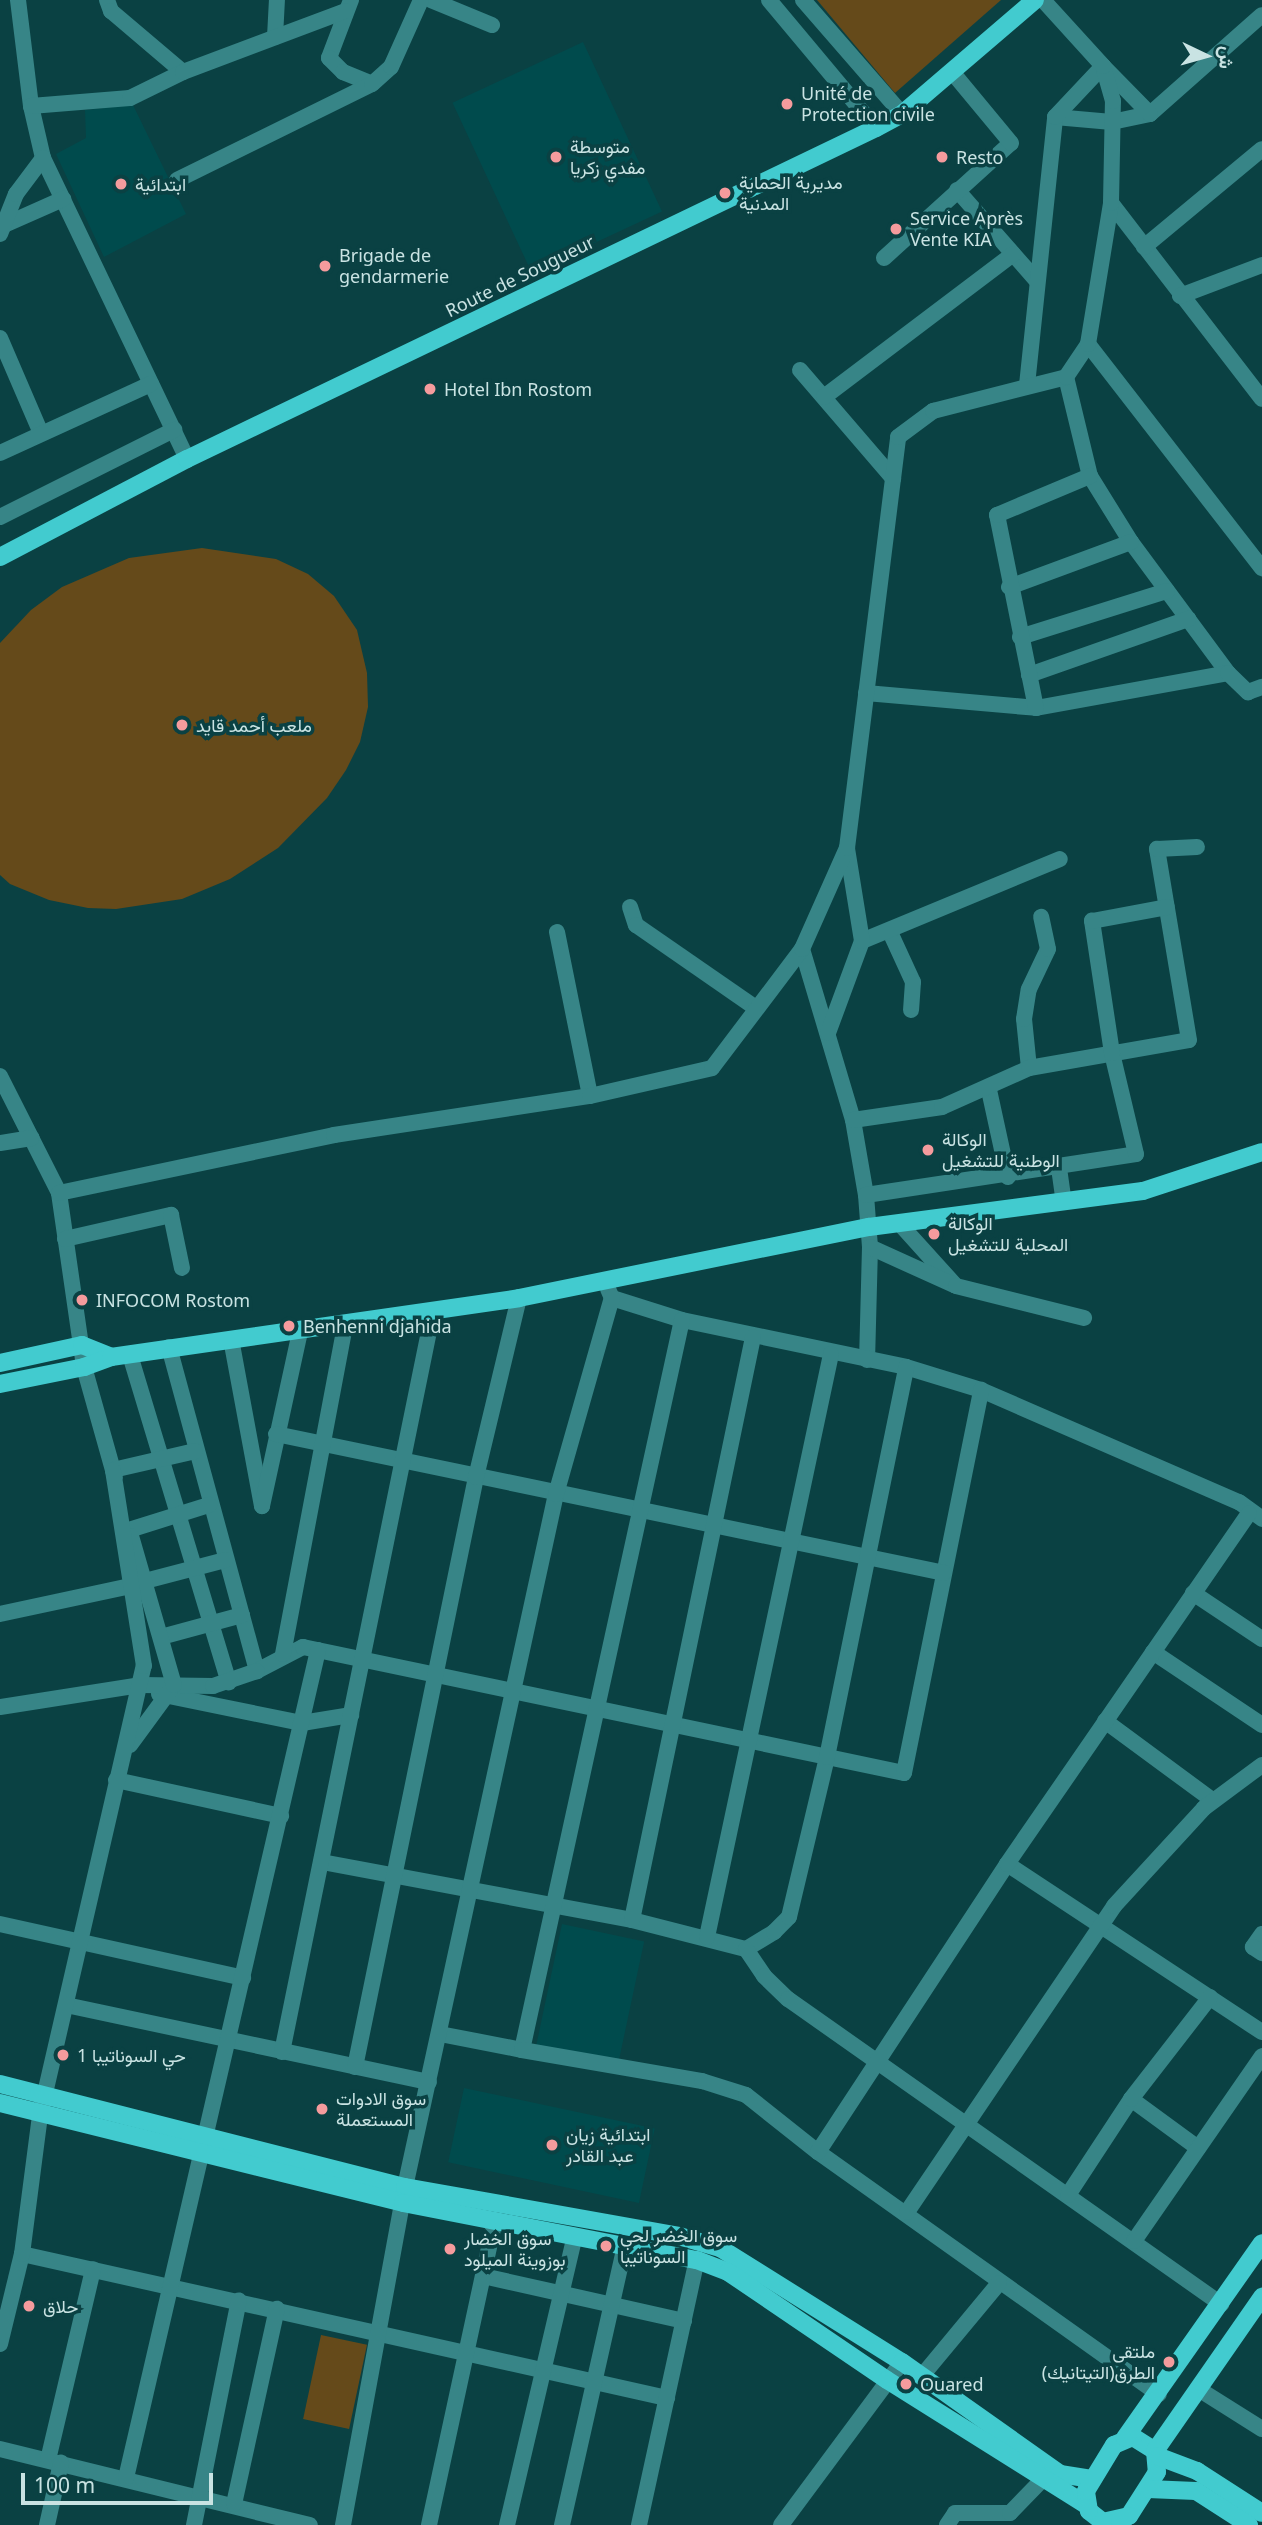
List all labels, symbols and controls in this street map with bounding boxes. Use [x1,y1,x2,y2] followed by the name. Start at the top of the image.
[1171,21,1241,91] north arrow
[1213,45,1241,70] text: ش
[801,83,935,126] place label: Unité de Protection civile
[779,96,795,112] marker: Unité de Protection civile
[570,136,645,178] place label: متوسطة مفدي زكريا
[956,146,1003,168] place label: Resto
[548,149,564,165] marker: متوسطة مفدي زكريا
[934,149,950,165] marker: Resto
[739,172,843,214] place label: مديرية الحماية المدنية
[135,173,186,195] place label: ابتدائية
[113,176,129,192] marker: ابتدائية
[717,185,733,201] marker: مديرية الحماية المدنية
[910,208,1023,250] place label: Service Après Vente KIA
[888,221,904,237] marker: Service Après Vente KIA
[442,231,598,321] street label: Route de Sougueur
[339,245,449,288] place label: Brigade de gendarmerie
[317,258,333,274] marker: Brigade de gendarmerie
[444,378,592,400] place label: Hotel Ibn Rostom
[422,381,438,397] marker: Hotel Ibn Rostom
[196,714,312,736] place label: ملعب أحمد قايد
[174,717,190,733] marker: ملعب أحمد قايد
[942,1129,1060,1172] place label: الوكالة الوطنية للتشغيل
[920,1142,936,1158] marker: الوكالة الوطنية للتشغيل
[948,1213,1068,1256] place label: الوكالة المحلية للتشغيل
[926,1226,942,1242] marker: الوكالة المحلية للتشغيل
[96,1289,250,1311] place label: INFOCOM Rostom
[74,1292,90,1308] marker: INFOCOM Rostom
[303,1315,452,1337] place label: Benhenni djahida
[281,1318,297,1334] marker: Benhenni djahida
[77,2044,186,2066] place label: حي السوناتيبا 1
[55,2047,71,2063] marker: حي السوناتيبا 1
[336,2088,426,2130] place label: سوق الادوات المستعملة
[314,2101,330,2117] marker: سوق الادوات المستعملة
[566,2124,650,2166] place label: ابتدائية زيان عبد القادر
[544,2137,560,2153] marker: ابتدائية زيان عبد القادر
[620,2225,737,2268] place label: سوق الخضر لحي السوناتيبا
[464,2228,565,2270] place label: سوق الخضار بوزوينة الميلود
[598,2238,614,2254] marker: سوق الخضر لحي السوناتيبا
[442,2241,458,2257] marker: سوق الخضار بوزوينة الميلود
[43,2295,78,2317] place label: حلاق
[21,2298,37,2314] marker: حلاق
[1042,2341,1155,2384] place label: ملتقى الطرق(التيتانيك)
[1161,2354,1177,2370] marker: ملتقى الطرق(التيتانيك)
[920,2373,984,2395] place label: Ouared
[898,2376,914,2392] marker: Ouared
[24,2458,217,2502] scale bar
[34,2471,95,2499] text: 100 m

